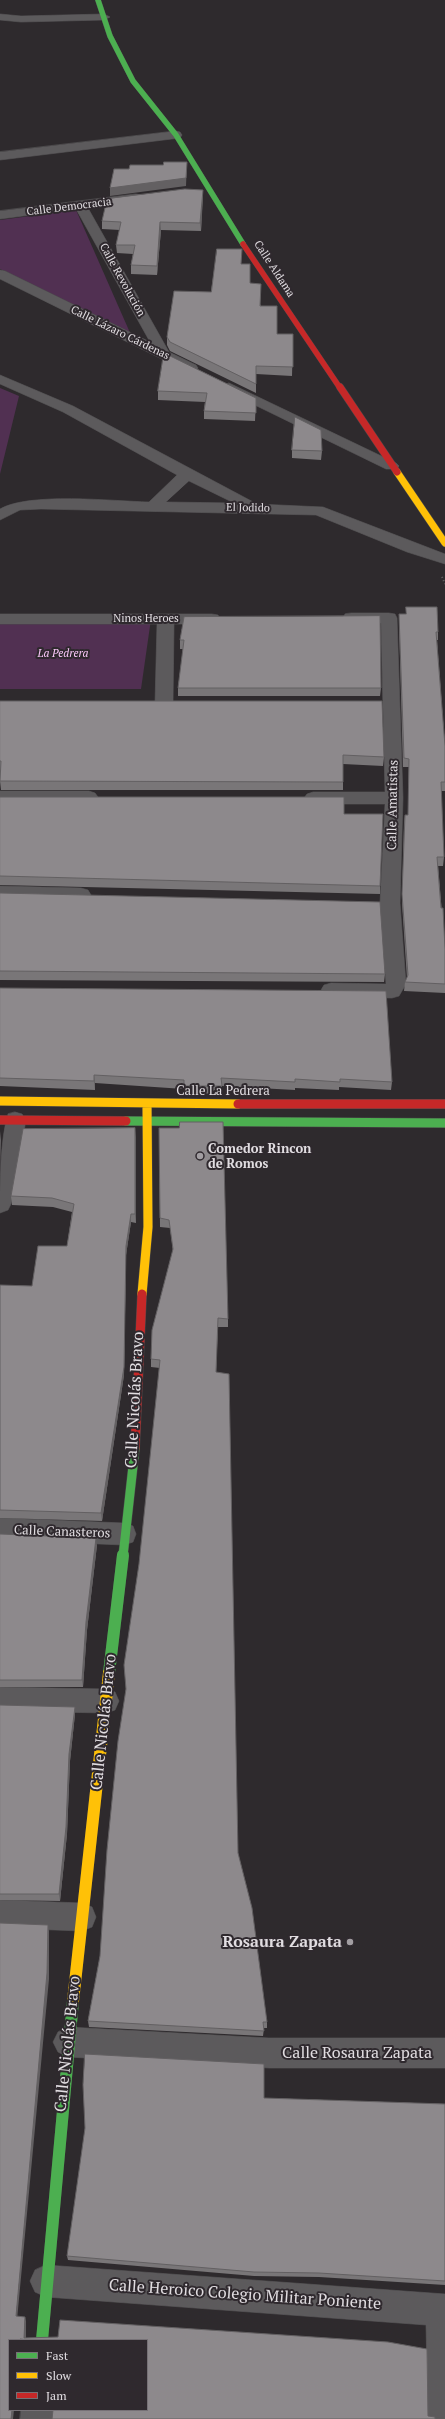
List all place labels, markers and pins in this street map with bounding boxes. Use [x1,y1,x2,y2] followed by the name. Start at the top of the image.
[208,1141,311,1172] place label: Comedor Rincon de Romos
[195,1151,205,1161] marker: Comedor Rincon de Romos
[222,1932,342,1952] place label: Rosaura Zapata
[345,1937,355,1947] marker: Rosaura Zapata

